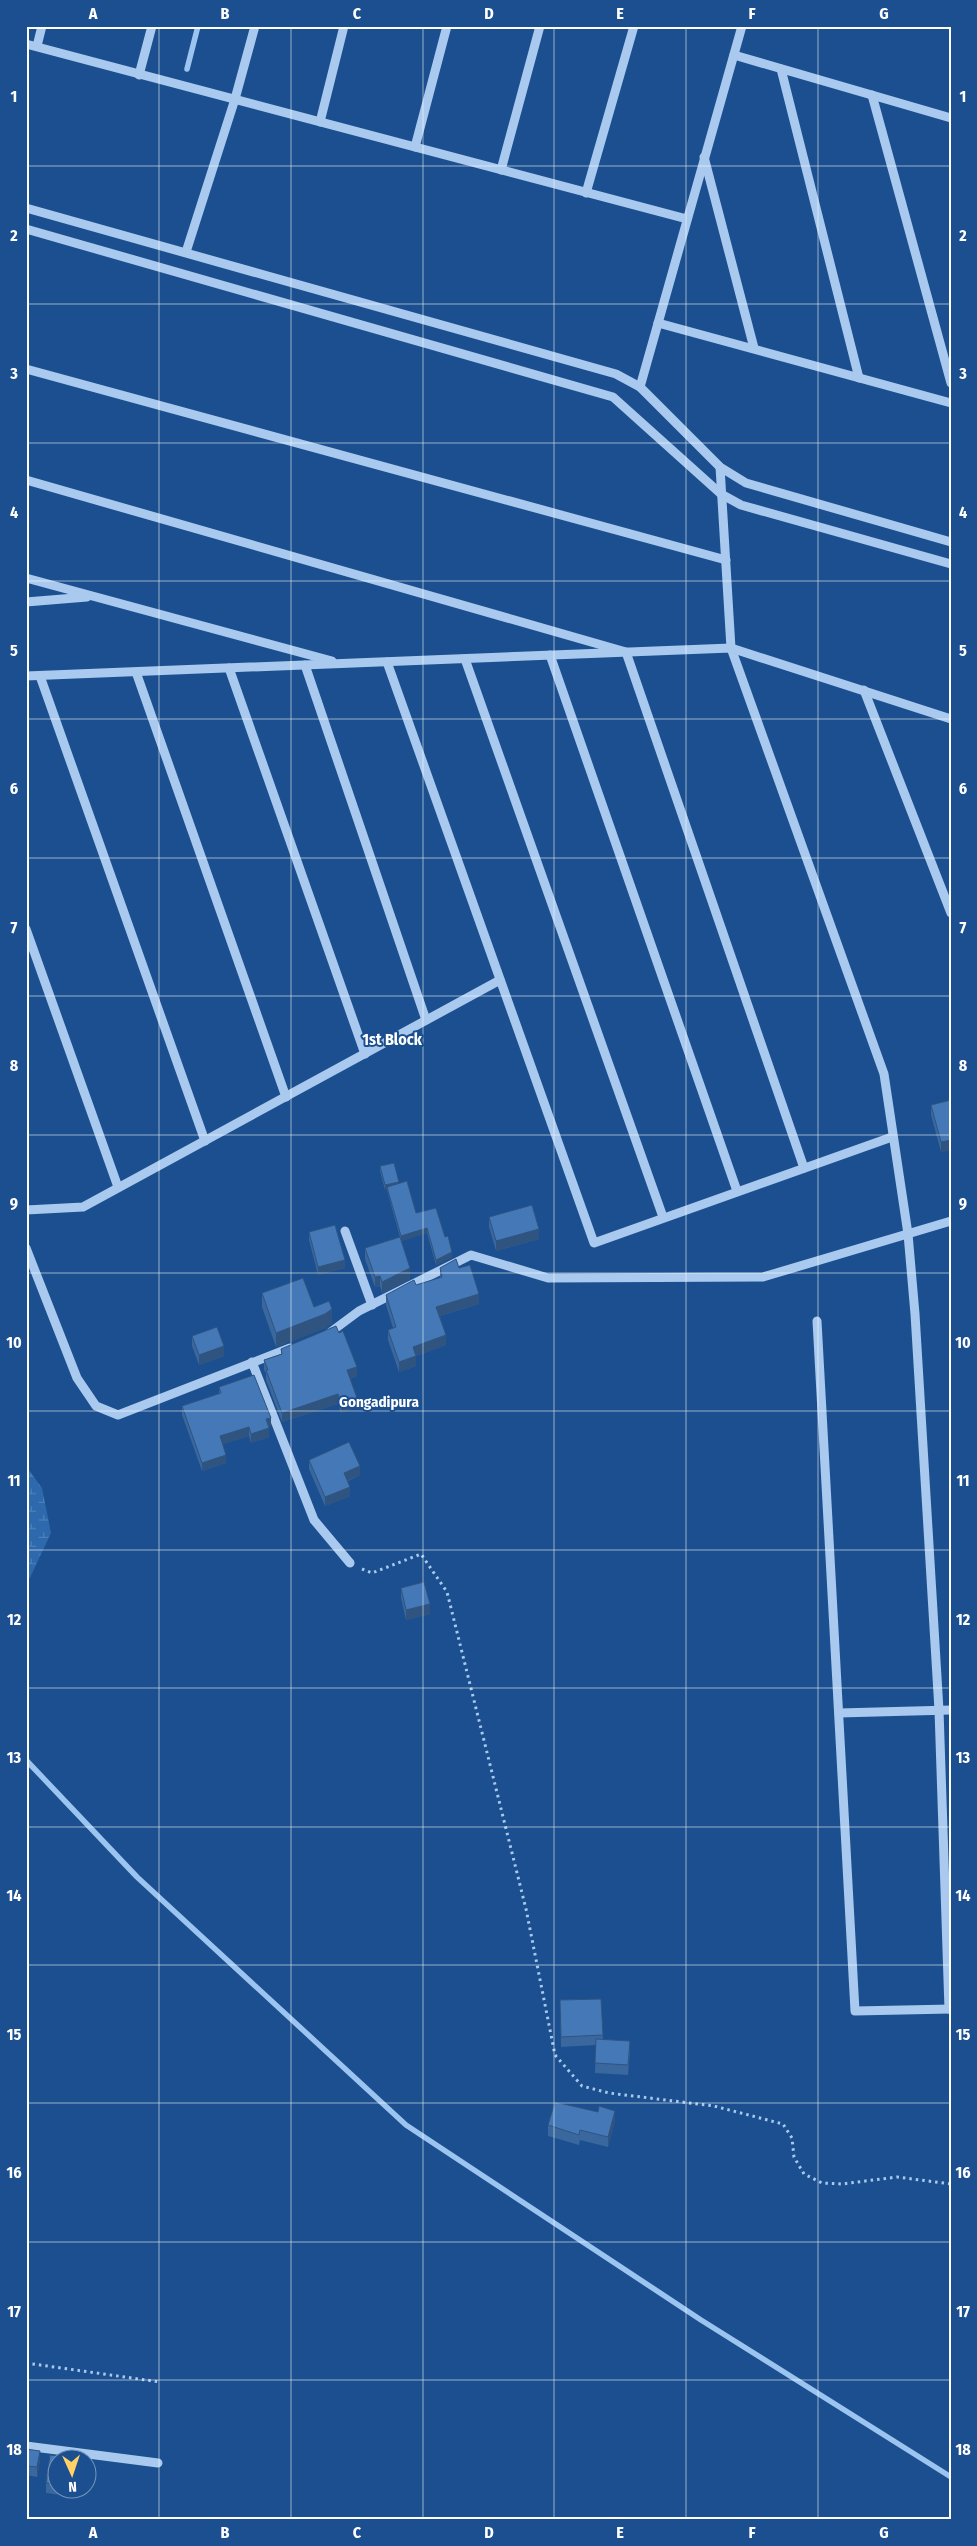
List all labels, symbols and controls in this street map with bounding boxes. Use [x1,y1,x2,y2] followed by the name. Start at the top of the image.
[88,4,98,23] text: A
[221,4,230,23] text: B
[353,4,362,23] text: C
[484,4,494,23] text: D
[616,4,624,23] text: E
[748,4,756,23] text: F
[879,4,889,23] text: G
[11,87,17,106] text: 1
[960,87,966,106] text: 1
[9,226,18,245] text: 2
[958,226,967,245] text: 2
[9,364,18,383] text: 3
[958,364,967,383] text: 3
[10,503,18,522] text: 4
[959,503,967,522] text: 4
[10,641,18,660] text: 5
[959,641,967,660] text: 5
[10,779,18,798] text: 6
[959,779,967,798] text: 6
[11,918,18,937] text: 7
[960,918,967,937] text: 7
[362,1030,423,1049] district label: 1st Block
[10,1056,19,1075] text: 8
[959,1056,968,1075] text: 8
[10,1194,18,1213] text: 9
[959,1194,967,1213] text: 9
[6,1333,22,1352] text: 10
[955,1333,971,1352] text: 10
[339,1393,419,1411] district label: Gongadipura
[7,1471,21,1490] text: 11
[956,1471,970,1490] text: 11
[7,1610,22,1629] text: 12
[956,1610,971,1629] text: 12
[7,1748,22,1767] text: 13
[956,1748,971,1767] text: 13
[7,1886,22,1905] text: 14
[956,1886,971,1905] text: 14
[7,2025,21,2044] text: 15
[956,2025,970,2044] text: 15
[6,2163,22,2182] text: 16
[955,2163,971,2182] text: 16
[7,2302,21,2321] text: 17
[956,2302,970,2321] text: 17
[6,2440,22,2459] text: 18
[955,2440,971,2459] text: 18
[48,2448,98,2498] north arrow
[68,2478,77,2495] text: N
[88,2523,98,2542] text: A
[221,2523,230,2542] text: B
[353,2523,362,2542] text: C
[484,2523,494,2542] text: D
[616,2523,624,2542] text: E
[748,2523,756,2542] text: F
[879,2523,889,2542] text: G

